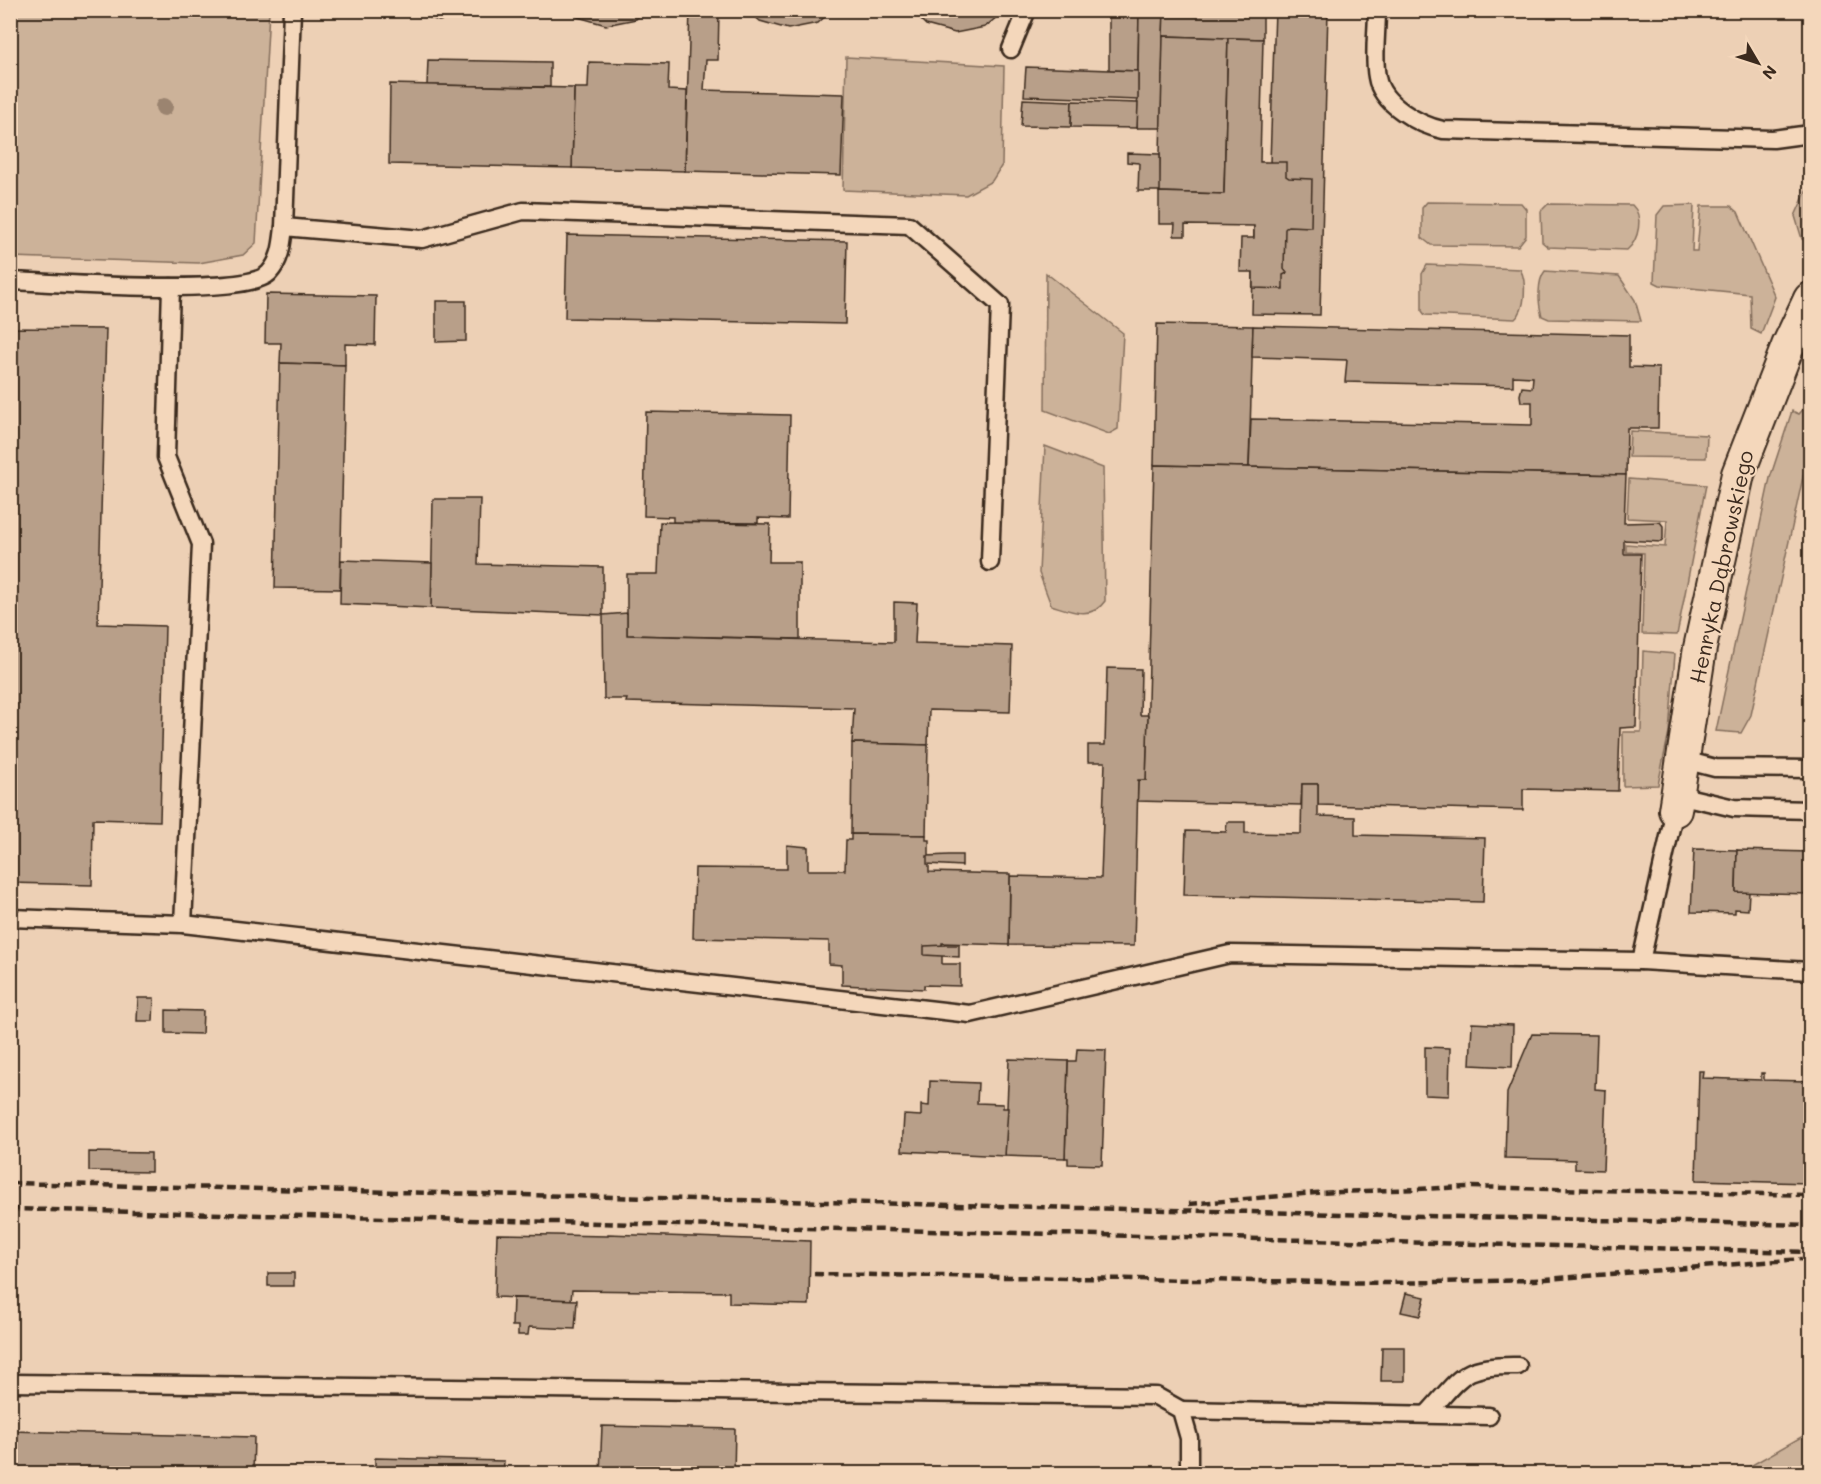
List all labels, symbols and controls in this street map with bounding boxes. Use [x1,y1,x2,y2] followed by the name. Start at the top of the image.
[1728,33,1788,93] north arrow
[1758,61,1782,84] text: N
[1683,448,1758,686] street label: Henryka Dąbrowskiego

